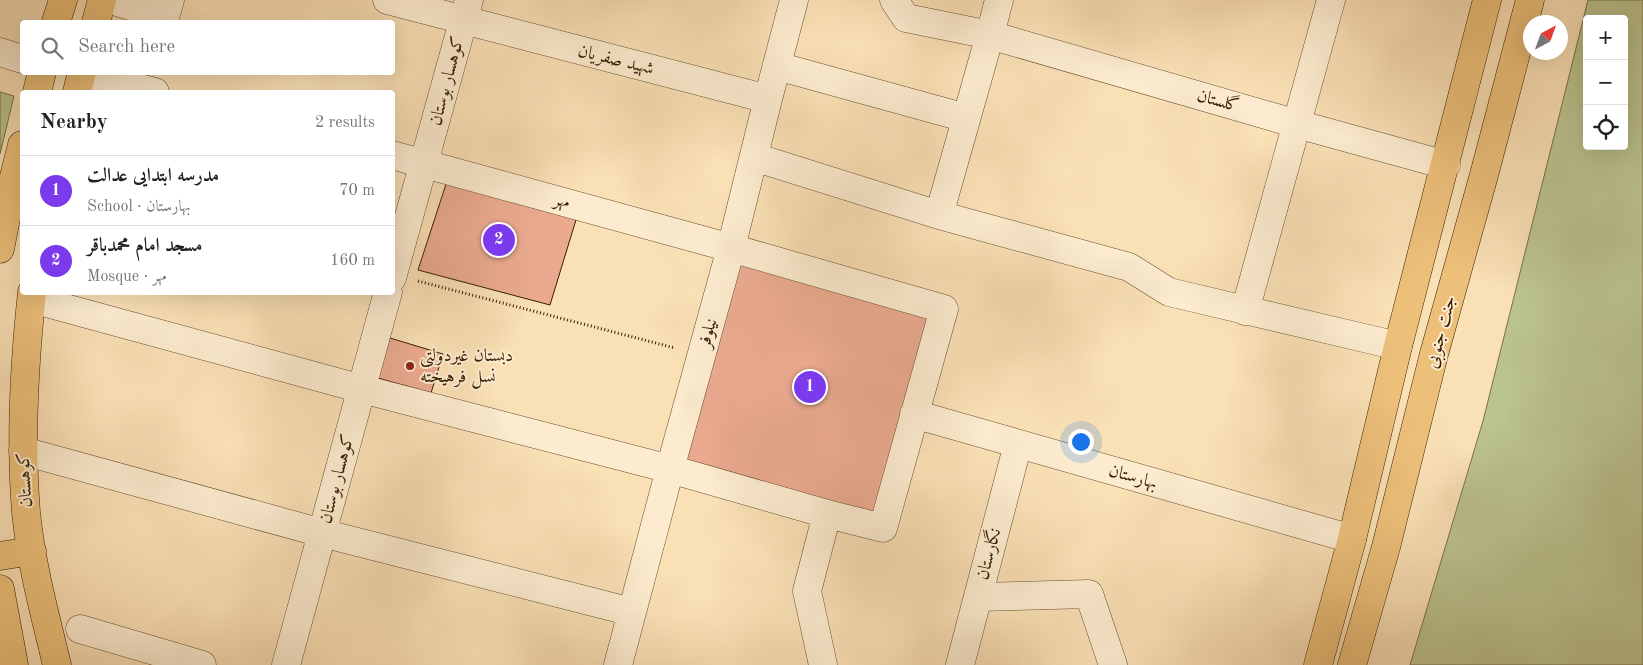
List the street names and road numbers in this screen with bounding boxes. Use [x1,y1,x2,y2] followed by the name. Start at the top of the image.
[426,35,468,128] street label: کوهسار بوستان
[576,42,656,80] street label: شهید صفریان
[1195,84,1242,116] street label: گلستان
[550,190,572,214] street label: مهر
[1423,294,1462,371] street label: جنت جنوبی
[695,316,722,352] street label: نیلوفر
[316,433,358,526] street label: کوهسار بوستان
[15,452,36,508] street label: کوهستان
[1106,461,1159,494] street label: بهارستان
[970,525,1005,582] street label: نگارستان

